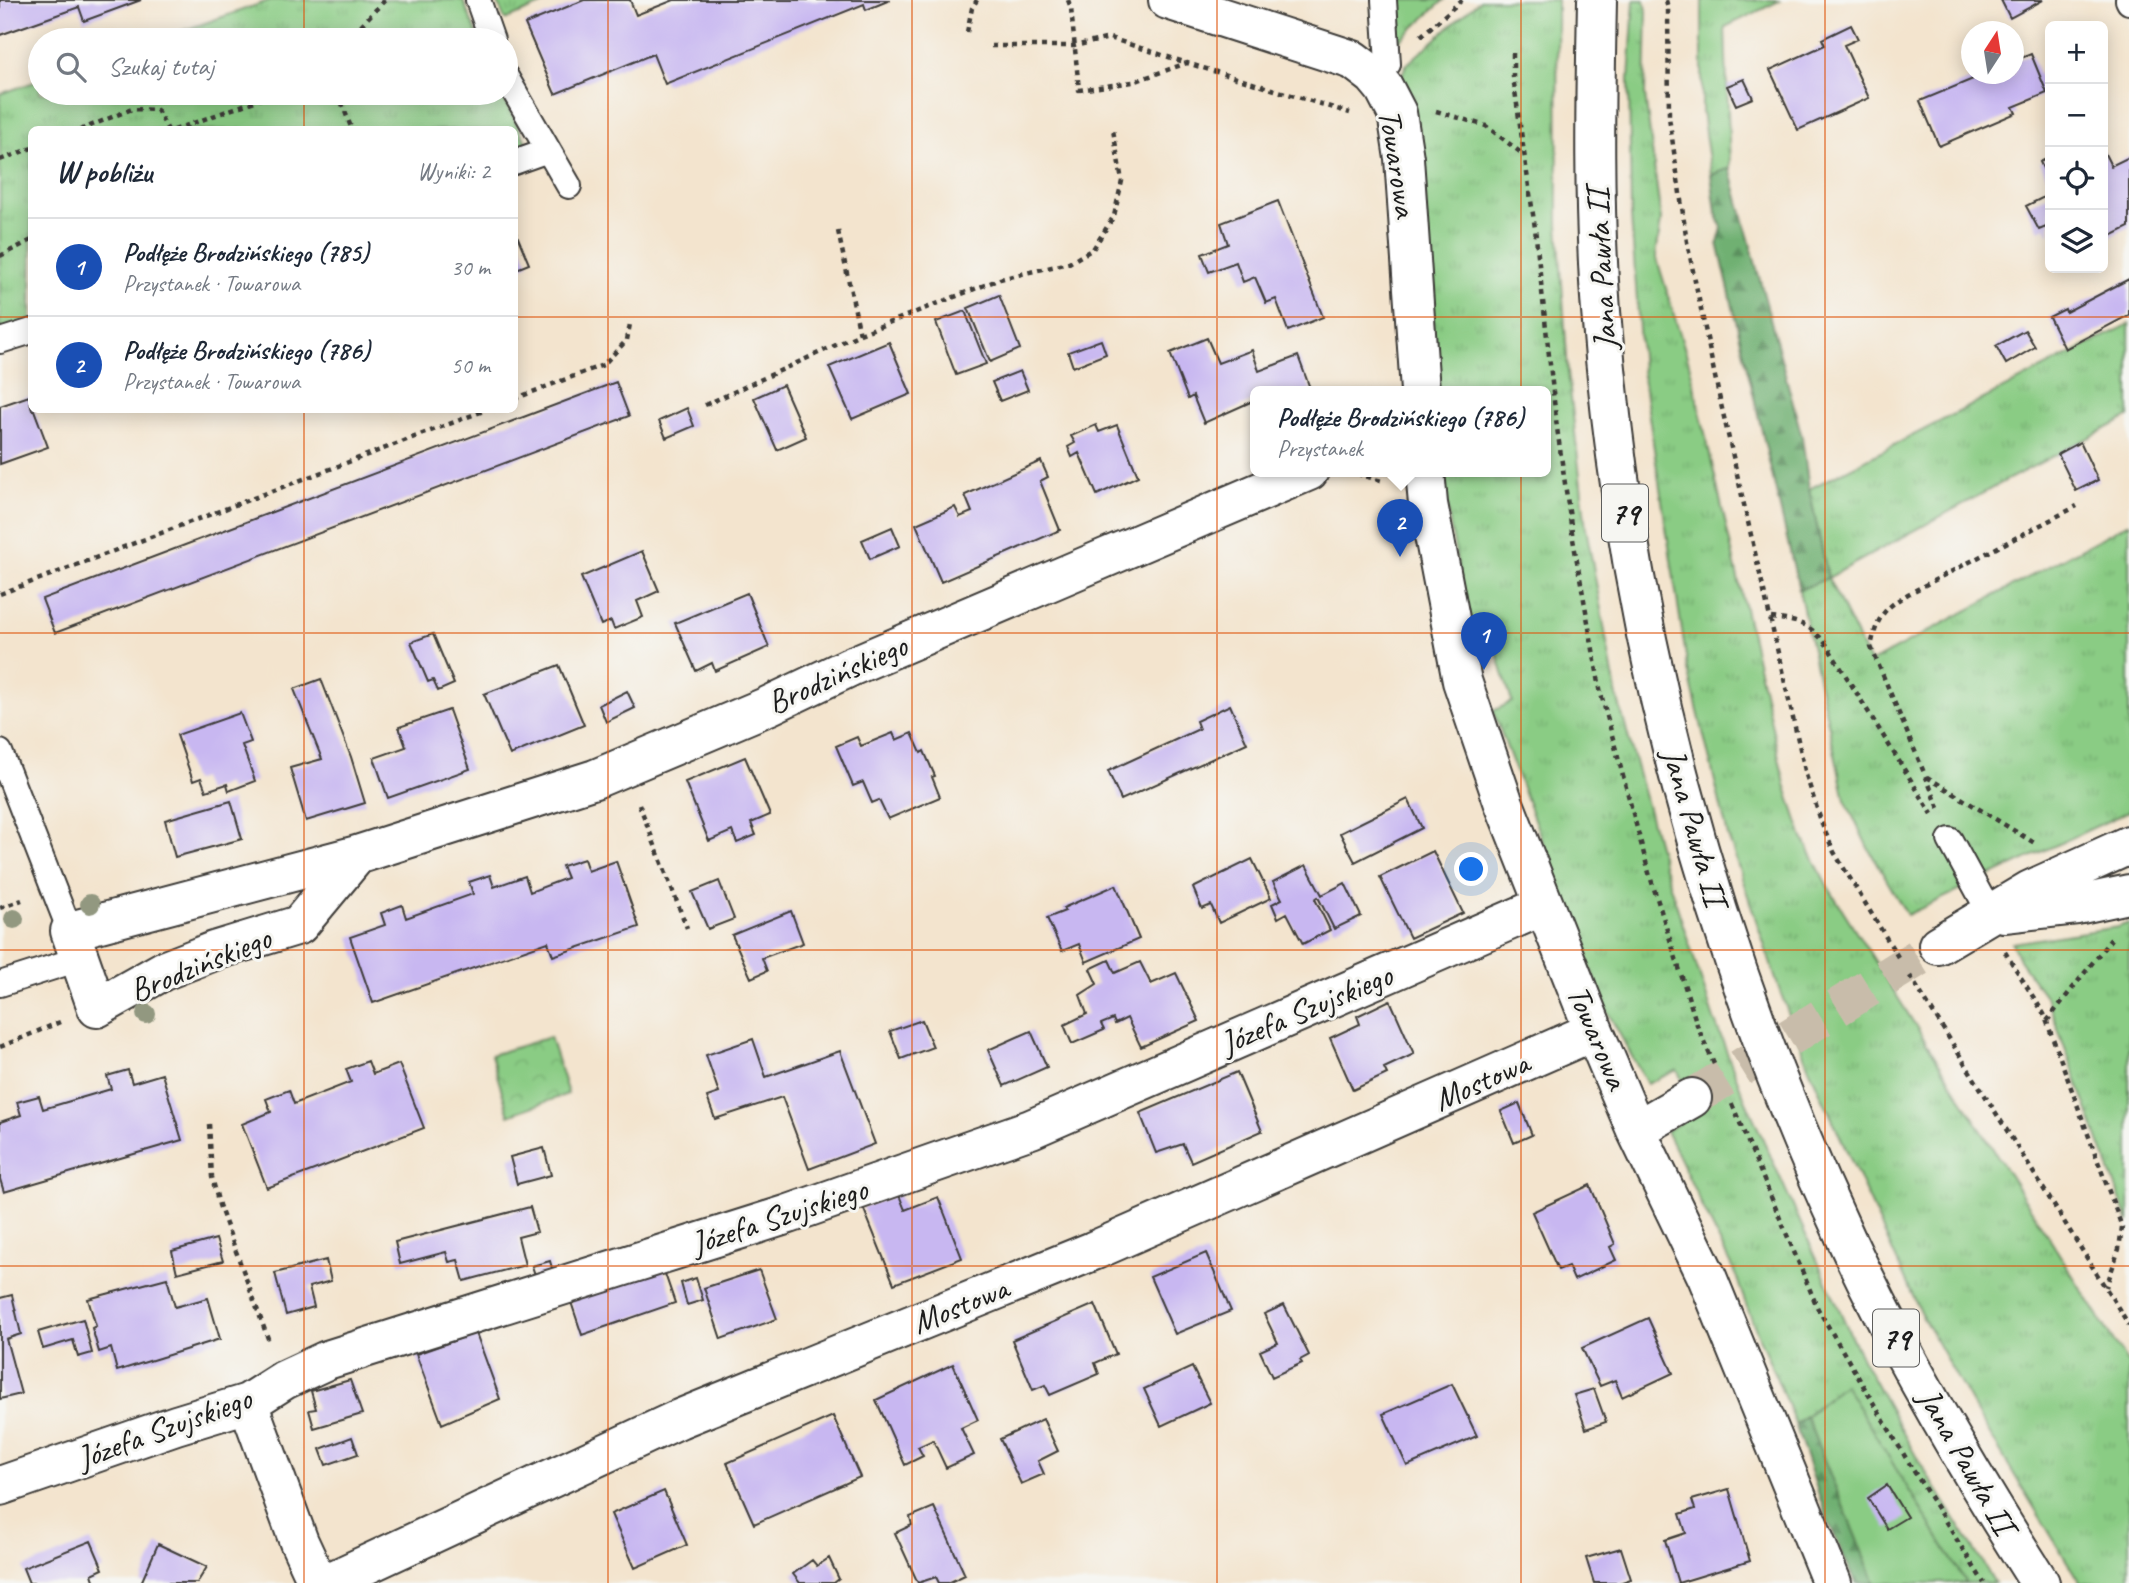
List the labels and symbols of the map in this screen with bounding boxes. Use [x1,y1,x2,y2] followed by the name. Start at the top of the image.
[1961,21,2024,84] north arrow
[1369,106,1428,223] street label: Towarowa
[1575,180,1626,353] street label: Jana Pawła II
[1602,485,1648,542] road number: 79
[1377,499,1423,557] pin: 2
[1461,612,1507,670] pin: 1
[761,624,915,723] street label: Brodzińskiego
[1652,742,1739,917] street label: Jana Pawła II
[1454,852,1488,886] your location
[123,916,278,1011] street label: Brodzińskiego
[1212,953,1399,1065] street label: Józefa Szujskiego
[1557,979,1640,1098] street label: Towarowa
[1427,1041,1537,1120] street label: Mostowa
[684,1167,874,1265] street label: Józefa Szujskiego
[906,1266,1016,1343] street label: Mostowa
[1873,1310,1919,1366] road number: 79
[69,1377,258,1480] street label: Józefa Szujskiego
[1907,1379,2029,1547] street label: Jana Pawła II

